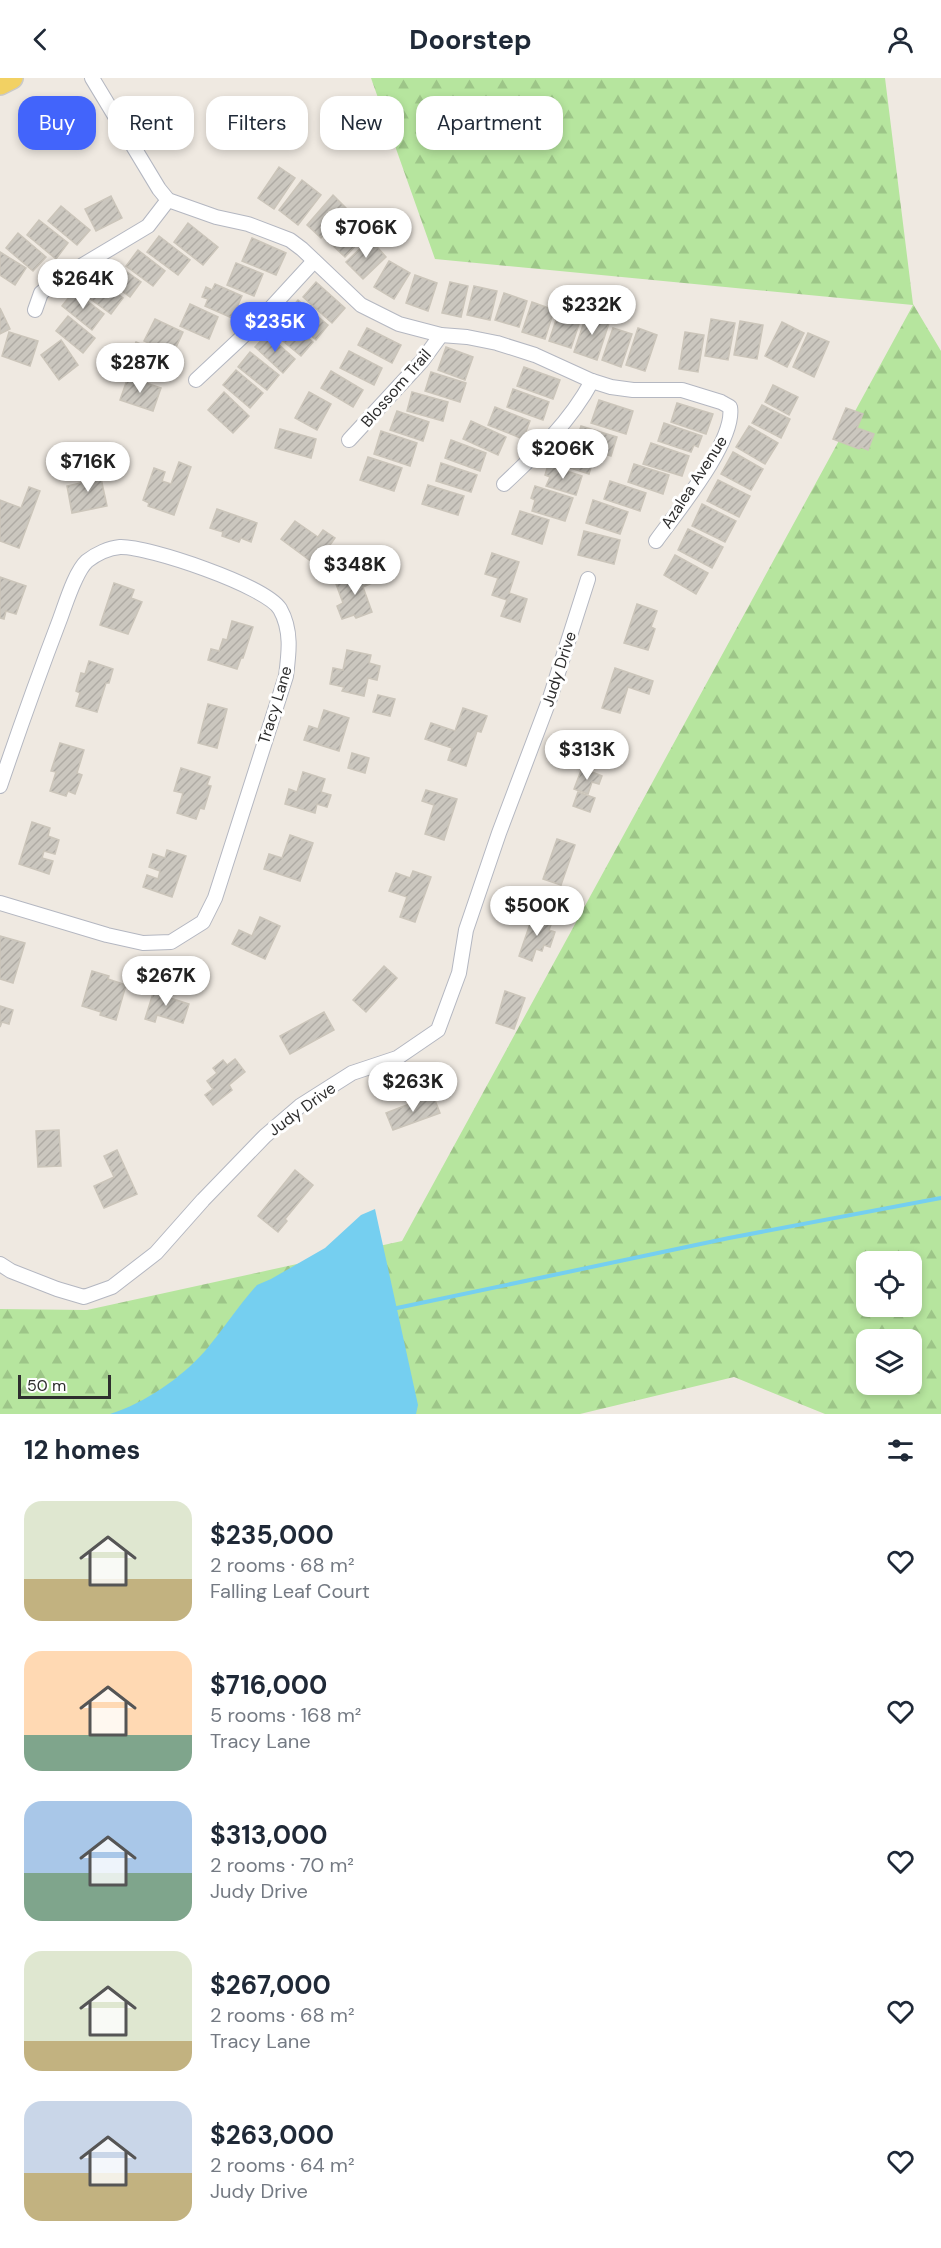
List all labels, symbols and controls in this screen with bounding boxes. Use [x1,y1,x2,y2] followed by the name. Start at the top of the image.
[409,22,532,57] text: Doorstep
[24,23,57,56] icon: back
[884,23,917,56] icon: person
[18,96,96,150] chip: Buy
[108,96,194,150] chip: Rent
[206,96,308,150] chip: Filters
[320,96,404,150] chip: New
[416,96,563,150] chip: Apartment
[324,208,408,259] pin: $706K
[335,214,397,240] text: $706K
[41,259,125,310] pin: $264K
[52,265,114,291] text: $264K
[550,285,634,336] pin: $232K
[562,291,622,317] text: $232K
[233,302,317,353] pin: $235K
[244,308,306,334] text: $235K
[98,343,182,394] pin: $287K
[356,345,436,431] street label: Blossom Trail
[110,349,170,375] text: $287K
[521,429,605,480] pin: $206K
[656,432,732,532] street label: Azalea Avenue
[531,435,595,461] text: $206K
[46,442,130,493] pin: $716K
[60,448,116,474] text: $716K
[313,545,397,596] pin: $348K
[324,551,386,577] text: $348K
[537,629,581,709] street label: Judy Drive
[253,663,297,747] street label: Tracy Lane
[545,730,629,781] pin: $313K
[559,736,615,762] text: $313K
[495,886,579,937] pin: $500K
[504,892,570,918] text: $500K
[124,956,208,1007] pin: $267K
[136,962,196,988] text: $267K
[371,1062,455,1113] pin: $263K
[382,1068,444,1094] text: $263K
[264,1078,340,1140] street label: Judy Drive
[856,1251,922,1395] map controls
[856,1251,922,1317] button: locate
[856,1329,922,1395] button: layers
[18,1372,111,1400] scale bar
[27,1375,66,1396] text: 50 m
[24,1433,140,1467] text: 12 homes
[884,1434,917,1467] icon: filters
[210,1518,334,1552] text: $235,000
[72,1525,144,1597] icon: home
[884,1545,917,1578] icon: heart
[210,1552,355,1578] text: 2 rooms · 68 m²
[210,1578,370,1604] text: Falling Leaf Court
[210,1668,327,1702] text: $716,000
[72,1675,144,1747] icon: home
[884,1695,917,1728] icon: heart
[210,1702,361,1728] text: 5 rooms · 168 m²
[210,1728,311,1754] text: Tracy Lane
[210,1818,328,1852] text: $313,000
[72,1825,144,1897] icon: home
[884,1845,917,1878] icon: heart
[210,1852,354,1878] text: 2 rooms · 70 m²
[210,1878,308,1904] text: Judy Drive
[210,1968,331,2002] text: $267,000
[72,1975,144,2047] icon: home
[884,1995,917,2028] icon: heart
[210,2002,355,2028] text: 2 rooms · 68 m²
[210,2028,311,2054] text: Tracy Lane
[210,2118,334,2152] text: $263,000
[72,2125,144,2197] icon: home
[884,2145,917,2178] icon: heart
[210,2152,354,2178] text: 2 rooms · 64 m²
[210,2178,308,2204] text: Judy Drive

